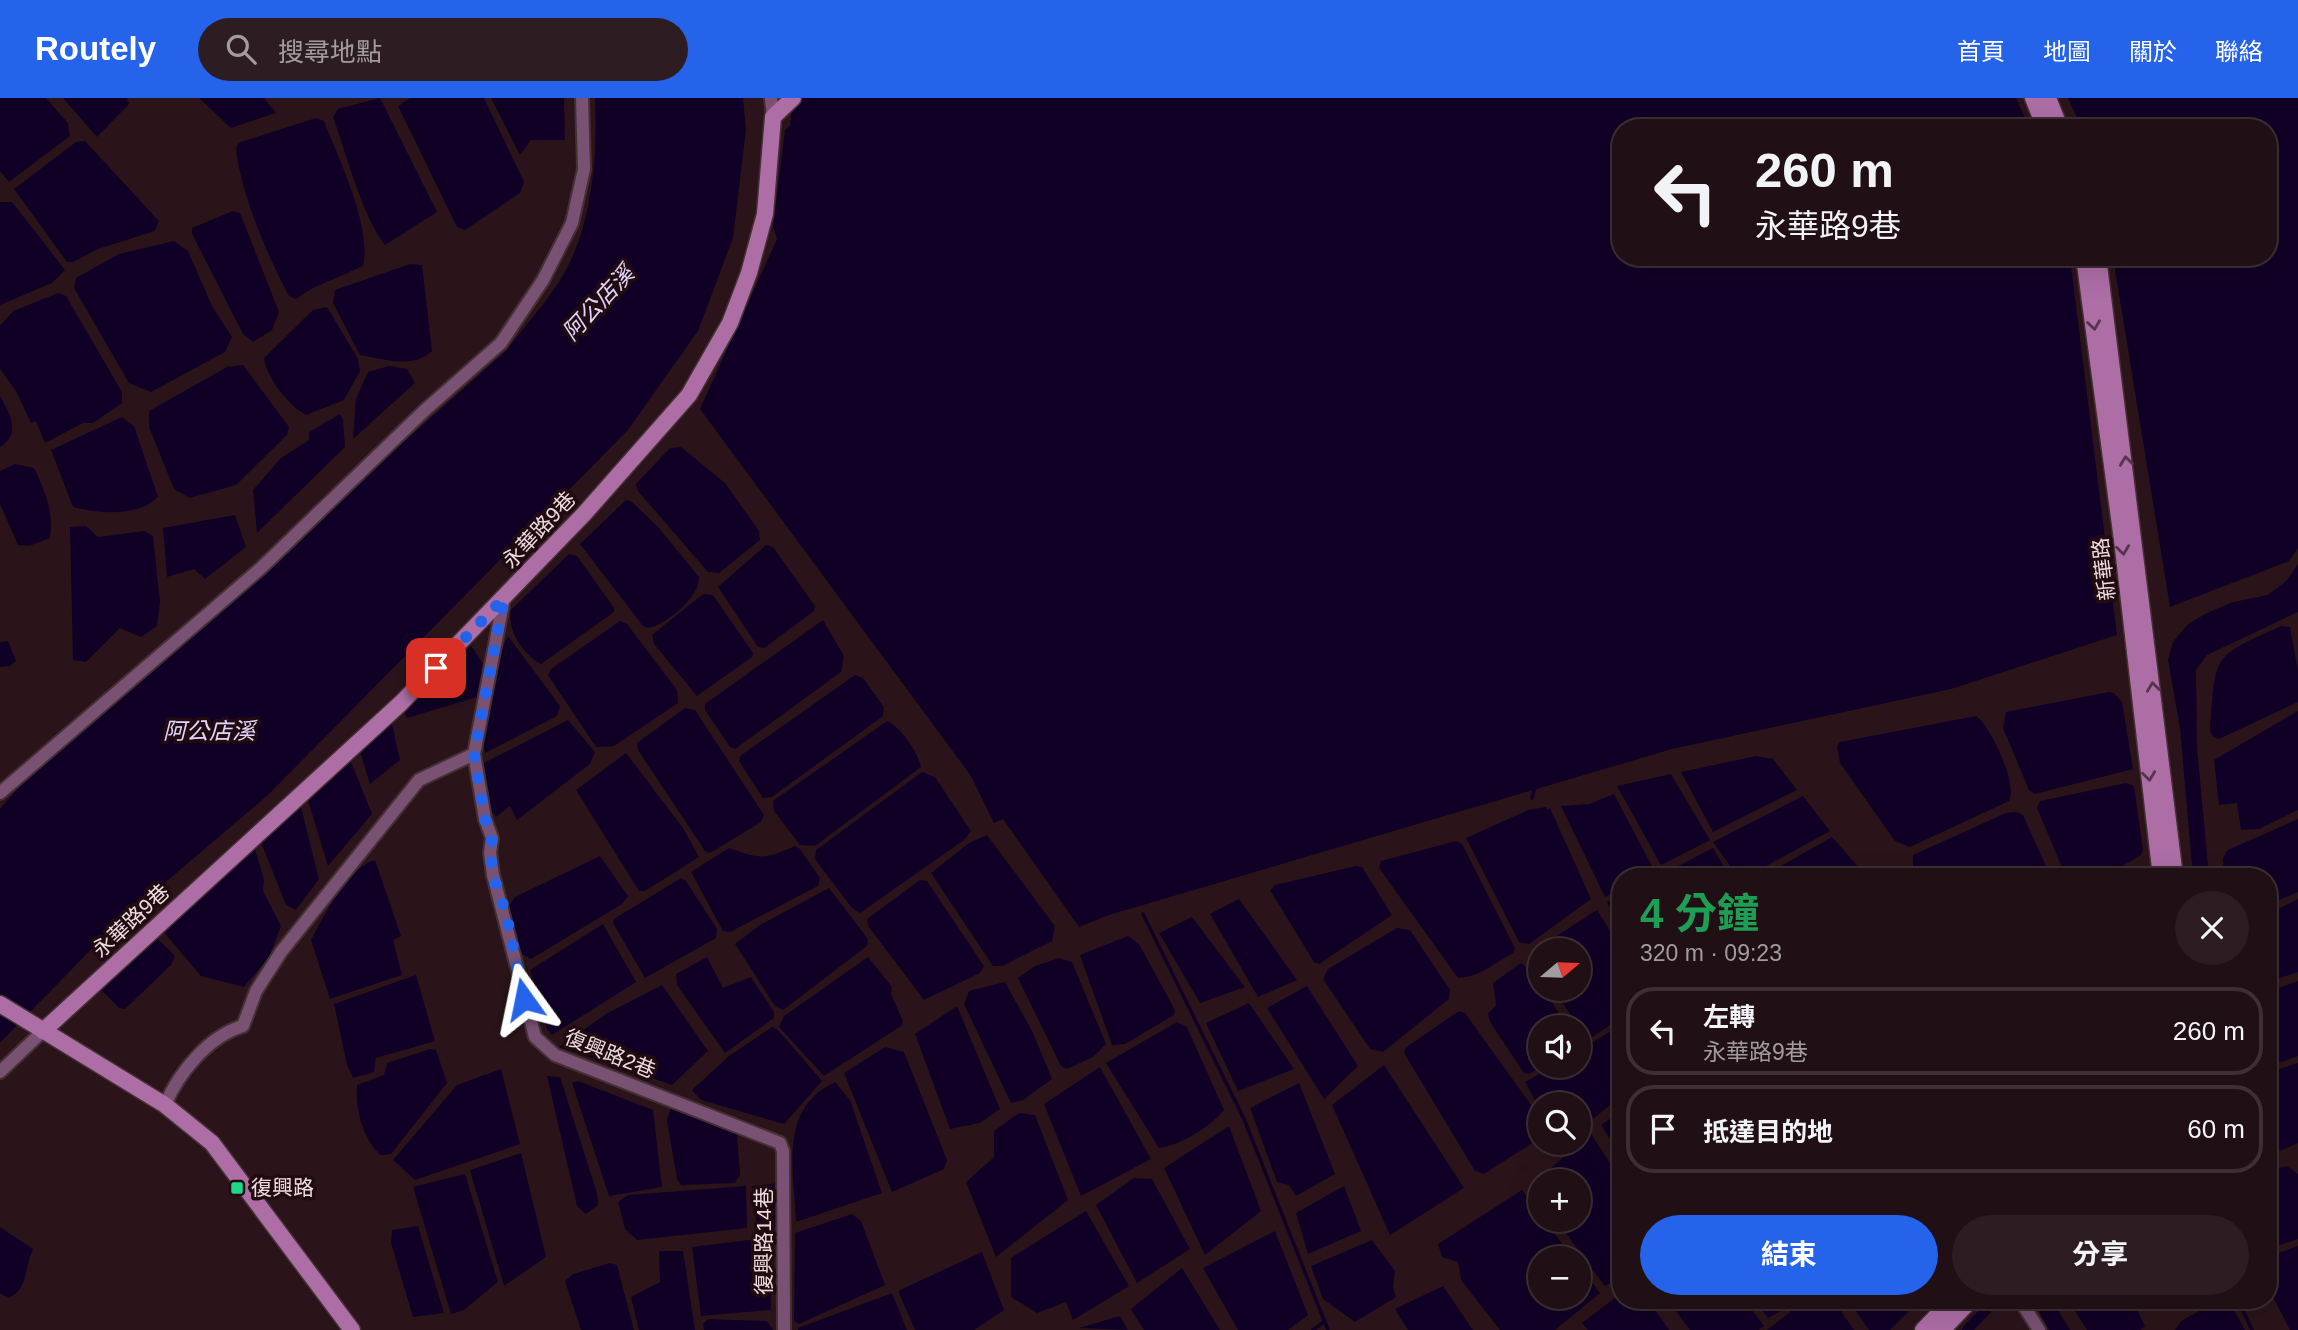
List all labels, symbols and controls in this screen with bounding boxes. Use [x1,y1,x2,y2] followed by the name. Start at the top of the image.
[198,18,688,81] search box
[35,30,156,67] text: Routely
[222,30,260,68] icon: search
[278,37,382,67] text: 搜尋地點
[1957,38,2005,65] text: 首頁
[2043,38,2091,65] text: 地圖
[2129,38,2177,65] text: 關於
[2215,38,2263,65] text: 聯絡
[1755,143,1894,197] text: 260 m
[1640,147,1731,238] icon: left
[1755,208,1901,244] text: 永華路9巷
[557,258,641,346] water label: 阿公店溪
[2086,319,2101,331] one-way arrow
[2118,456,2133,467] one-way arrow
[498,487,580,572] street label: 永華路9巷
[2088,536,2119,602] street label: 新華路
[2116,545,2131,556] one-way arrow
[406,638,466,698] pin
[417,649,455,687] icon: arrive
[2145,681,2160,693] one-way arrow
[163,718,258,744] water label: 阿公店溪
[2142,771,2157,782] one-way arrow
[88,880,173,962] street label: 永華路9巷
[1640,890,1759,937] text: 4 分鐘
[2175,891,2249,965] button: close
[1528,938,1591,1001] north arrow
[1528,938,1591,1309] map controls
[1640,940,1782,966] text: 320 m · 09:23
[487,962,561,1036] position arrow
[1703,1002,1755,1032] text: 左轉
[1644,1012,1682,1050] icon: left
[1528,1015,1591,1078] button: sound
[2173,1016,2245,1046] text: 260 m
[562,1025,659,1082] street label: 復興路2巷
[1703,1039,1808,1065] text: 永華路9巷
[1528,1092,1591,1155] button: search
[1644,1110,1682,1148] icon: arrive
[2187,1114,2245,1144] text: 60 m
[1703,1117,1833,1147] text: 抵達目的地
[1528,1169,1591,1232] button: +
[251,1176,314,1199] place label: 復興路
[229,1180,245,1196] marker: 復興路
[752,1187,775,1295] street label: 復興路14巷
[1640,1215,1938,1295] button: 結束
[1952,1215,2249,1295] button: 分享
[1528,1246,1591,1309] button: −

